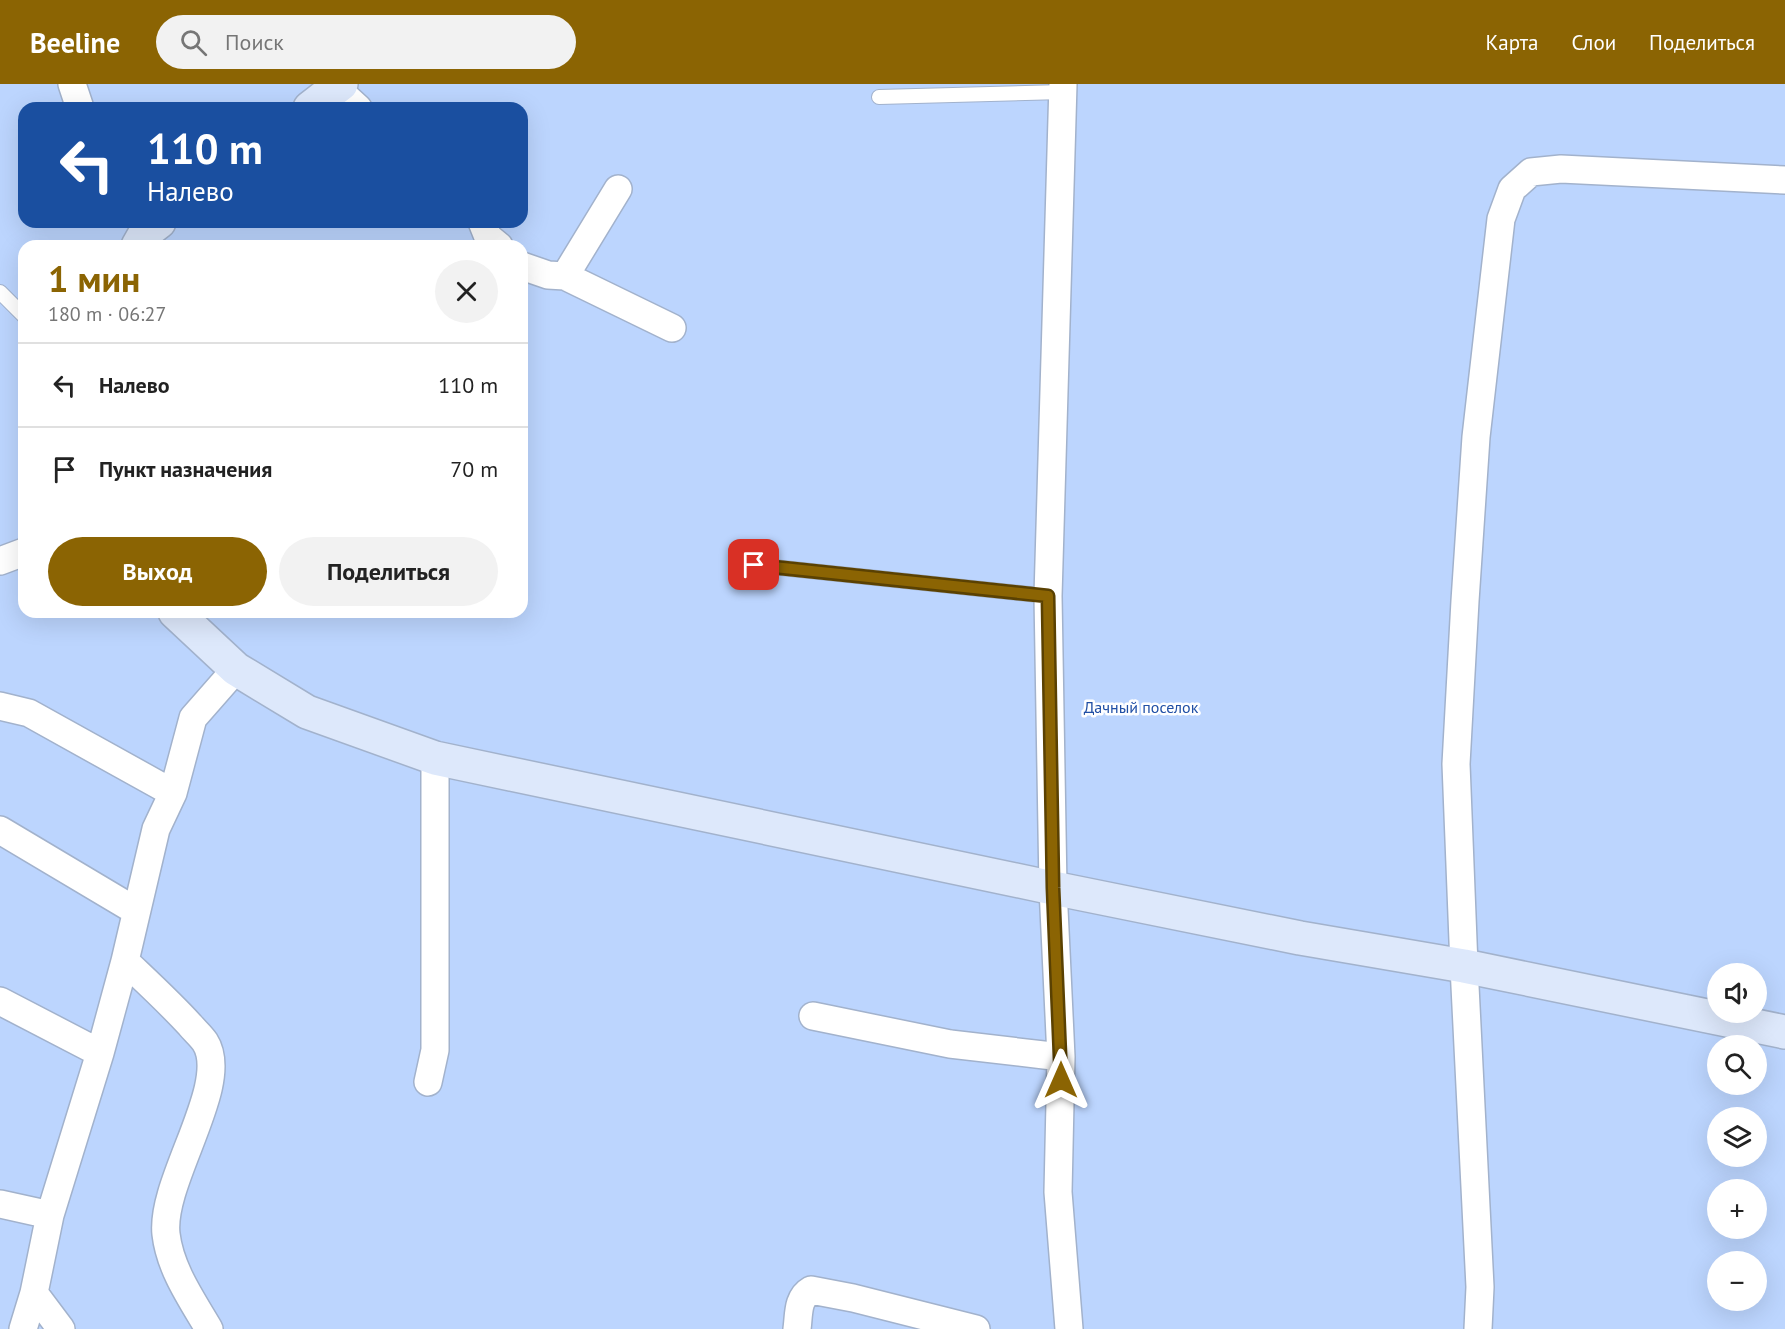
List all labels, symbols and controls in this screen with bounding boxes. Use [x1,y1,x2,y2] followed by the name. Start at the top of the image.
[156,15,576,69] search box
[30,24,120,61] text: Beeline
[177,26,210,59] icon: search
[225,28,284,56] text: Поиск
[1485,29,1538,56] text: Карта
[1571,29,1616,56] text: Слои
[1649,29,1755,56] text: Поделиться
[147,121,263,176] text: 110 m
[48,126,126,204] icon: left
[147,174,234,208] text: Налево
[48,255,140,302] text: 1 мин
[435,260,498,323] button: close
[48,301,166,327] text: 180 m · 06:27
[48,369,81,402] icon: left
[99,371,170,399] text: Налево
[438,371,498,399] text: 110 m
[48,453,81,486] icon: arrive
[99,455,272,483] text: Пункт назначения
[450,455,498,483] text: 70 m
[48,537,267,606] button: Выход
[279,537,498,606] button: Поделиться
[728,539,779,590] pin
[737,548,770,581] icon: arrive
[1084,697,1199,717] park label: Дачный поселок
[1707,963,1767,1311] map controls
[1707,963,1767,1023] button: sound
[1707,1035,1767,1095] button: search
[1029,1048,1093,1112] position arrow
[1707,1107,1767,1167] button: layers
[1707,1179,1767,1239] button: +
[1707,1251,1767,1311] button: −

